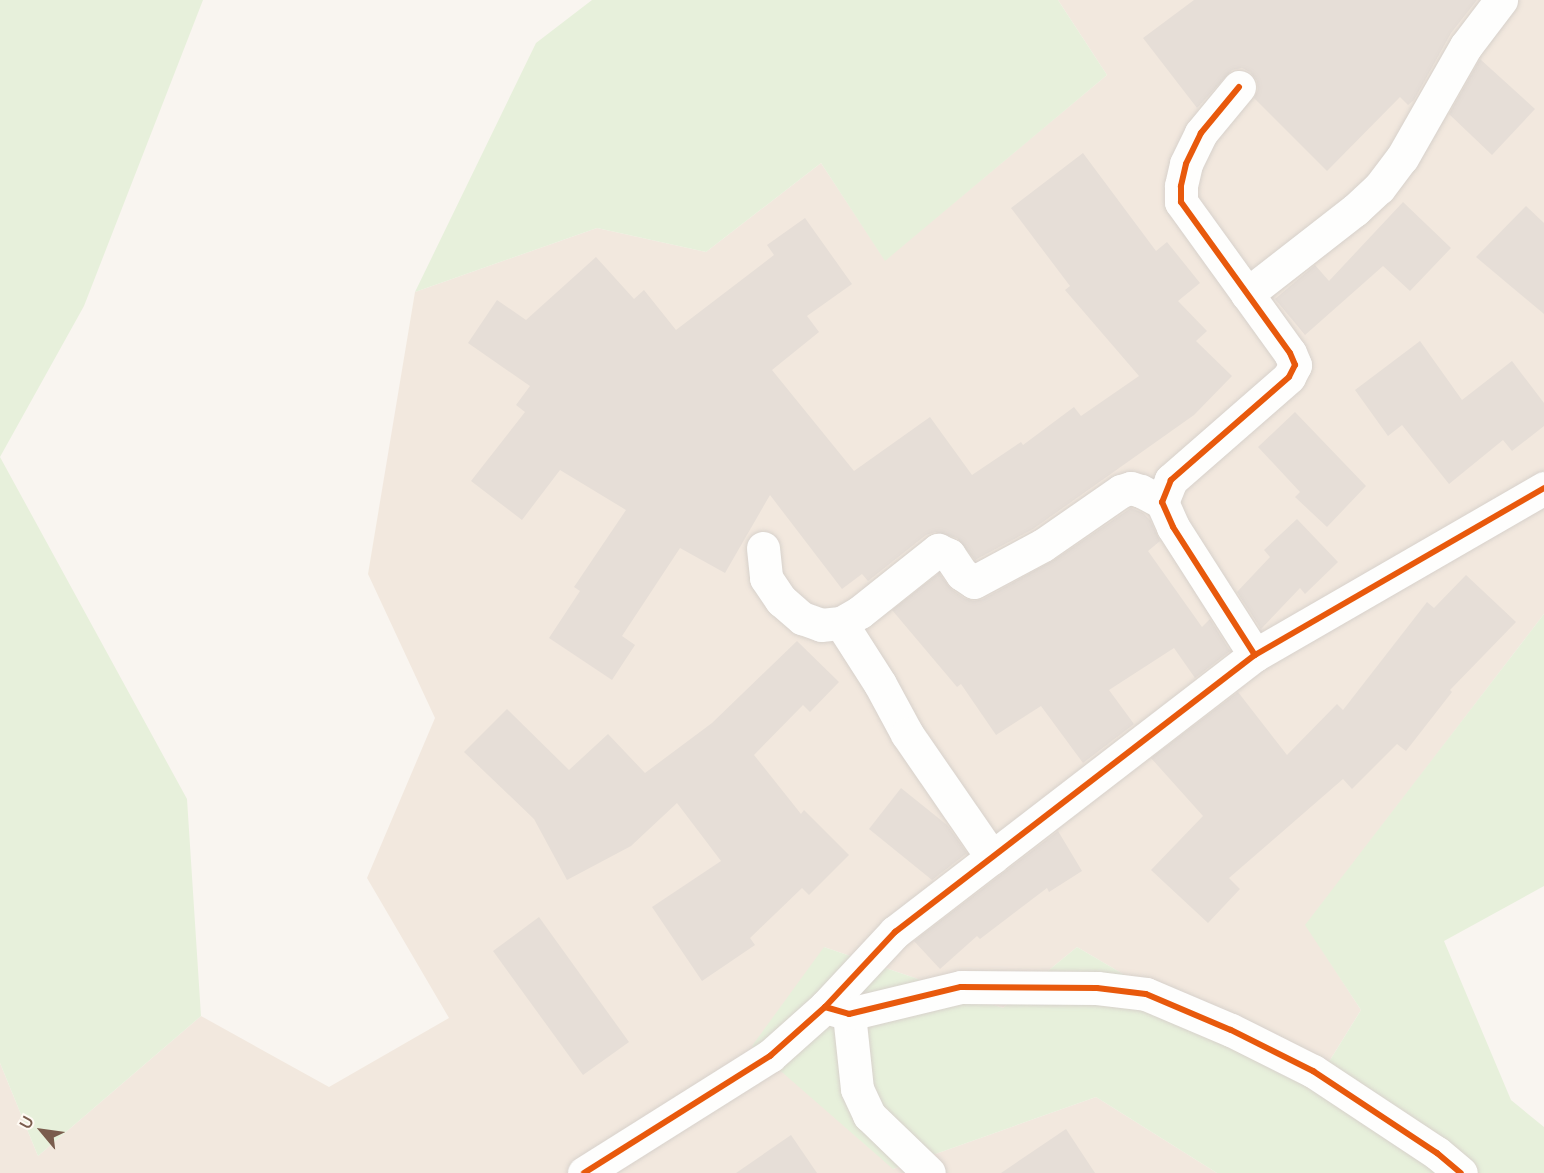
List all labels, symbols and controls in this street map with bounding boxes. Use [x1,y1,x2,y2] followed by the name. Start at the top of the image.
[12,1101,72,1161] north arrow
[14,1112,39,1133] text: U

